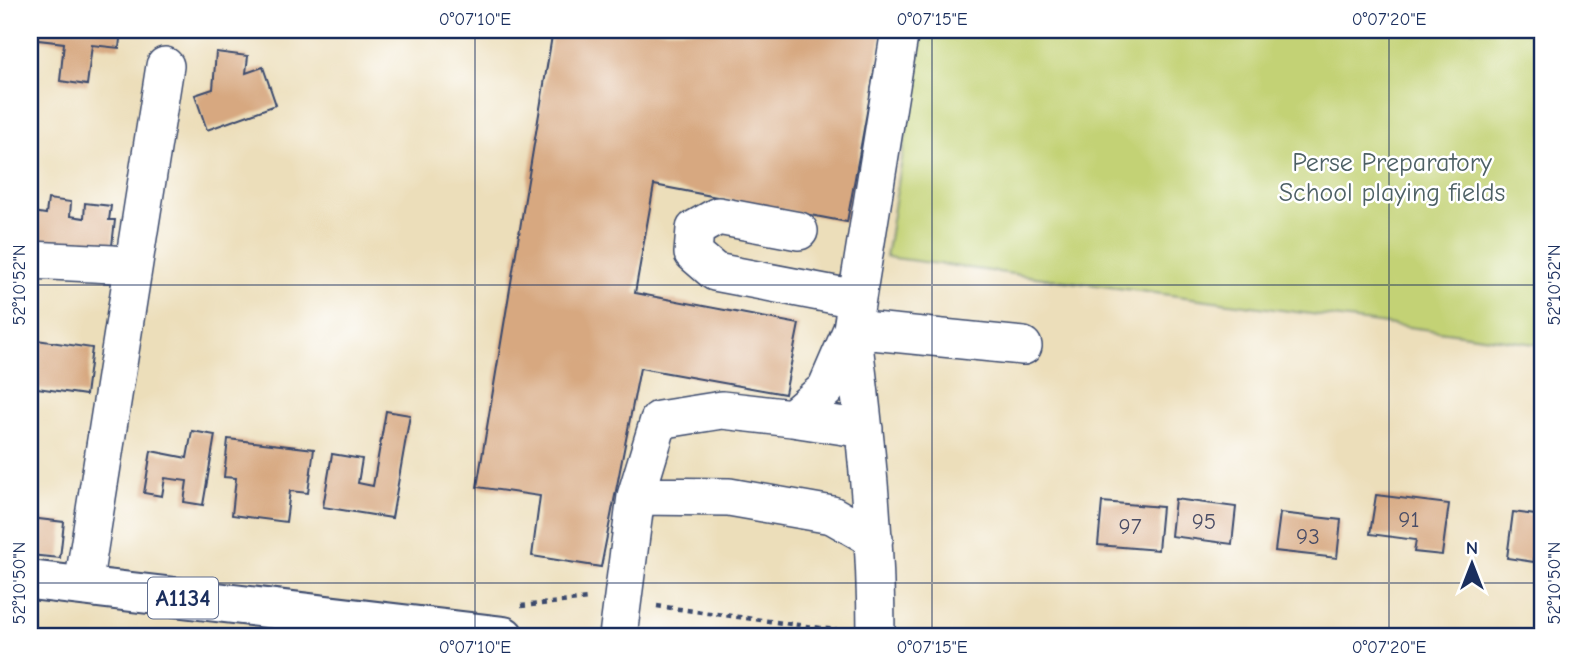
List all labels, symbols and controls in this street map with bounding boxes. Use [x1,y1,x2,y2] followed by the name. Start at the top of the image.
[439,9,511,30] text: 0°07'10"E
[896,9,968,30] text: 0°07'15"E
[1352,9,1426,30] text: 0°07'20"E
[1279,148,1505,208] park label: Perse Preparatory School playing fields
[9,244,30,326] text: 52°10'52"N
[1544,244,1565,326] text: 52°10'52"N
[1398,506,1420,533] house number: 91
[1192,508,1216,535] house number: 95
[1118,513,1142,540] house number: 97
[1296,523,1320,550] house number: 93
[1436,530,1506,600] north arrow
[1466,537,1478,559] text: N
[9,542,30,624] text: 52°10'50"N
[1544,542,1565,624] text: 52°10'50"N
[148,578,218,618] road number: A1134
[439,637,511,658] text: 0°07'10"E
[896,637,968,658] text: 0°07'15"E
[1352,637,1426,658] text: 0°07'20"E

